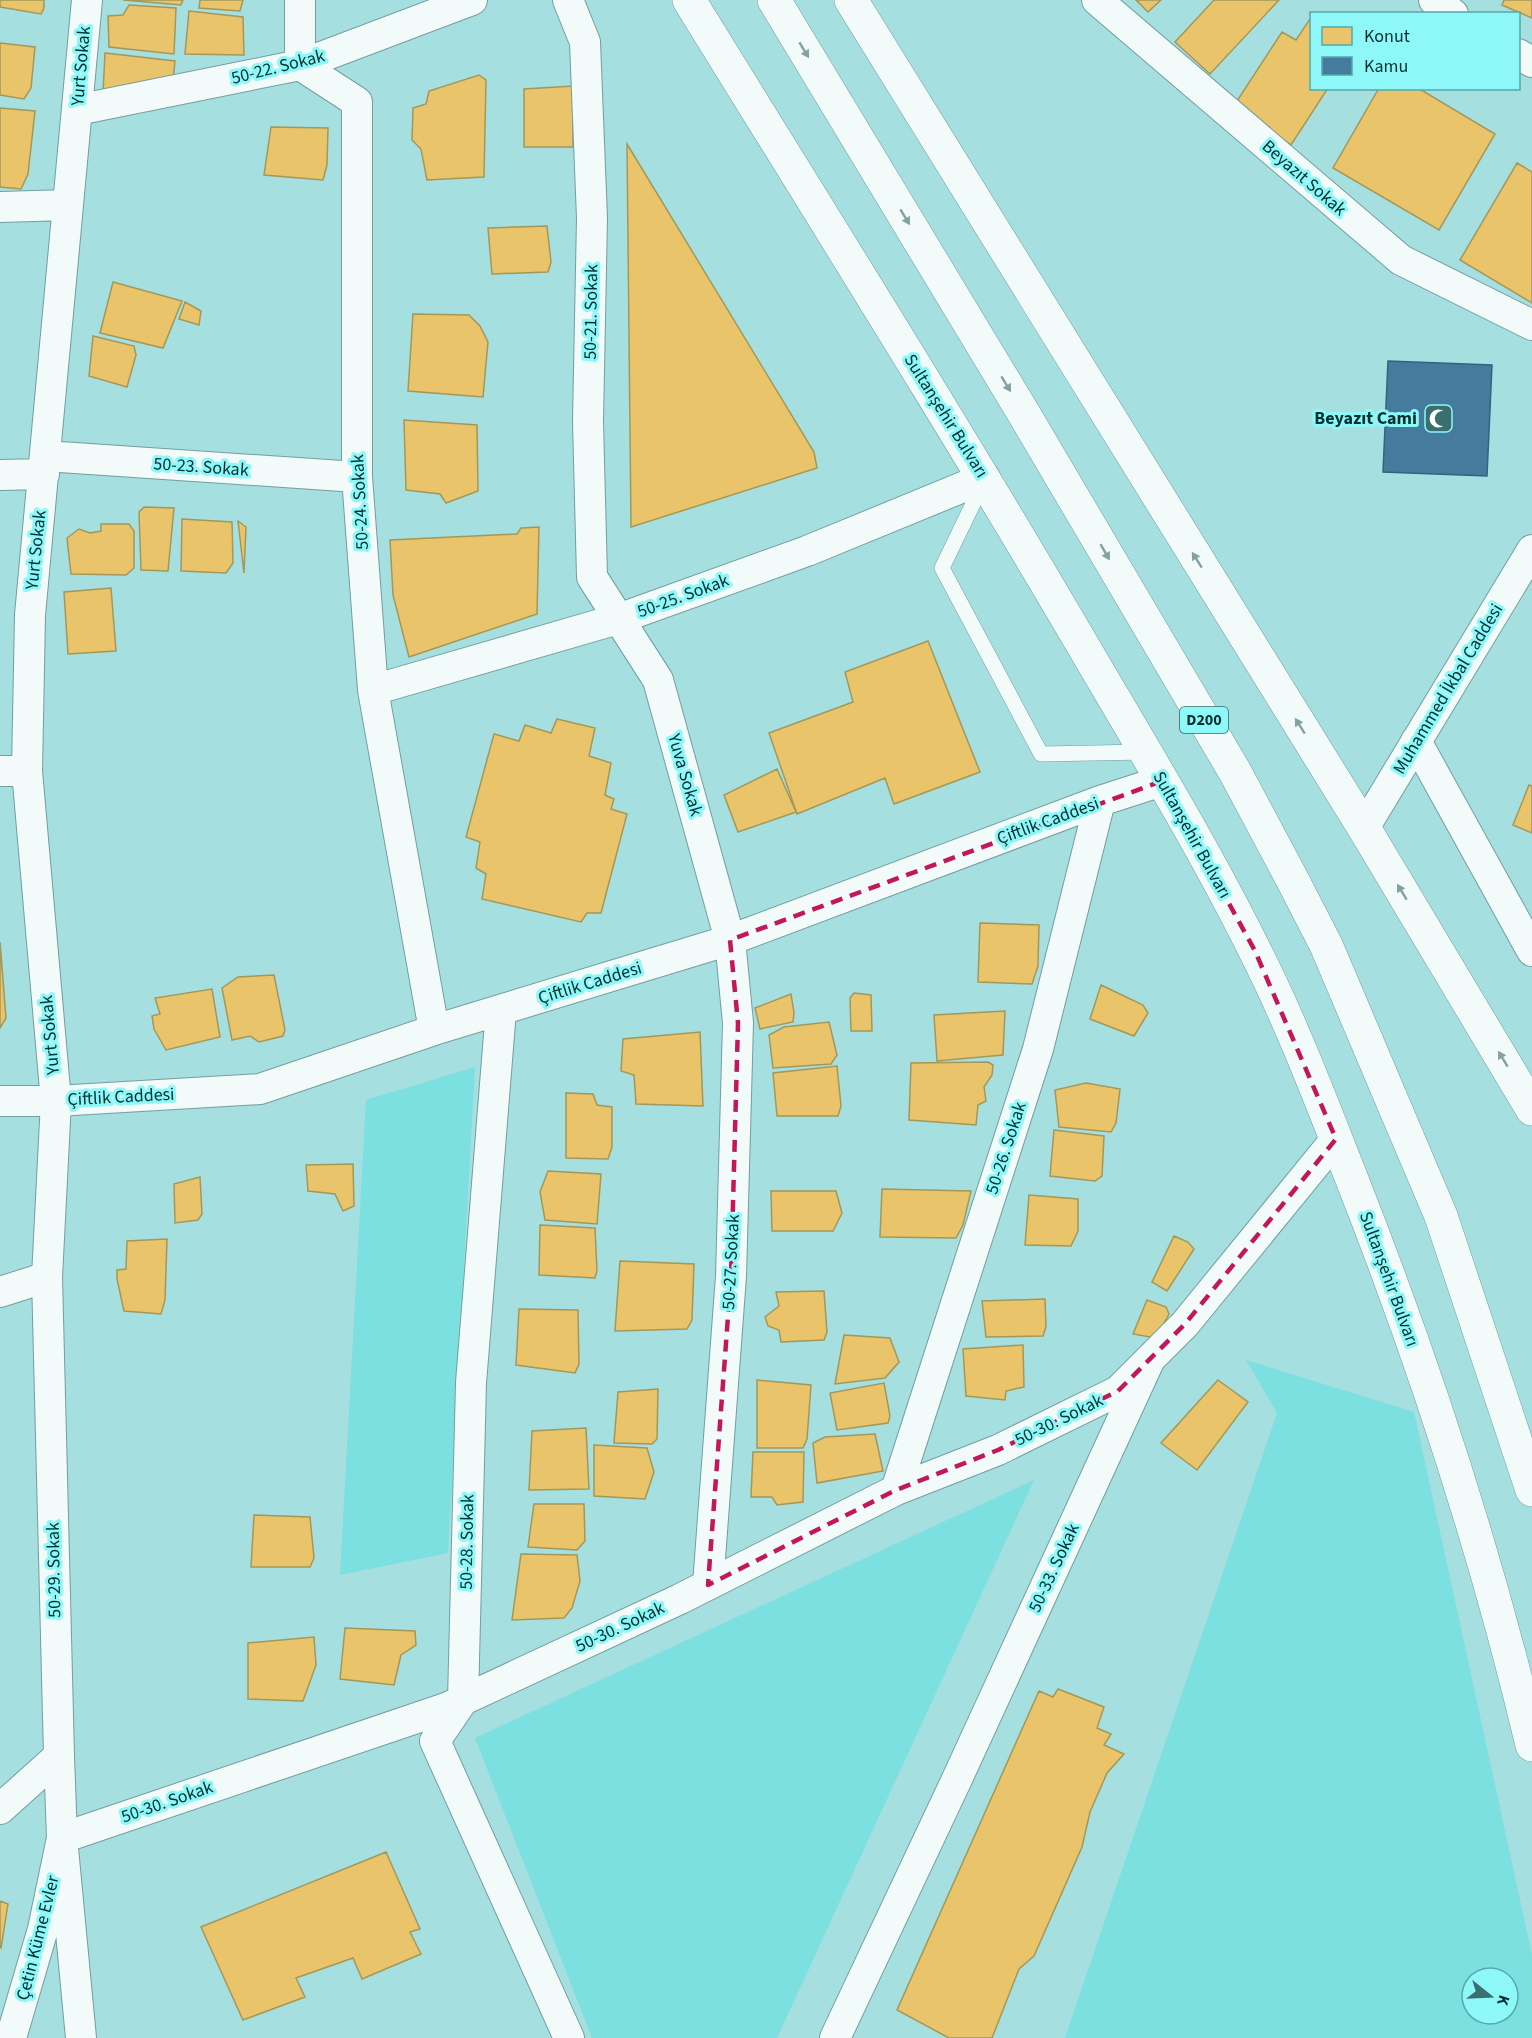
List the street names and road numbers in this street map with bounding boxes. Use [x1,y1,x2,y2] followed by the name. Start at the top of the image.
[65,25,97,108] street label: Yurt Sokak
[229,43,327,91] street label: 50-22. Sokak
[1256,134,1352,222] street label: Beyazıt Sokak
[578,264,604,360] street label: 50-21. Sokak
[898,349,994,483] street label: Sultanşehir Bulvarı
[152,451,250,483] street label: 50-23. Sokak
[345,454,375,550] street label: 50-24. Sokak
[19,509,53,592] street label: Yurt Sokak
[634,568,732,624] street label: 50-25. Sokak
[1387,599,1509,779] street label: Muhammed İkbal Caddesi
[1180,707,1228,733] road number: D200
[661,730,709,819] street label: Yuva Sokak
[1147,767,1237,903] street label: Sultanşehir Bulvarı
[993,791,1103,851] street label: Çiftlik Caddesi
[535,955,645,1011] street label: Çiftlik Caddesi
[34,994,66,1077] street label: Yurt Sokak
[67,1082,175,1112] street label: Çiftlik Caddesi
[979,1099,1033,1197] street label: 50-26. Sokak
[1353,1208,1425,1350] street label: Sultanşehir Bulvarı
[716,1214,746,1310] street label: 50-27. Sokak
[1011,1388,1107,1452] street label: 50-30. Sokak
[454,1494,480,1590] street label: 50-28. Sokak
[1022,1519,1086,1617] street label: 50-33. Sokak
[41,1522,67,1618] street label: 50-29. Sokak
[571,1595,669,1659] street label: 50-30. Sokak
[118,1775,216,1829] street label: 50-30. Sokak
[10,1872,66,2003] street label: Çetin Küme Evler

